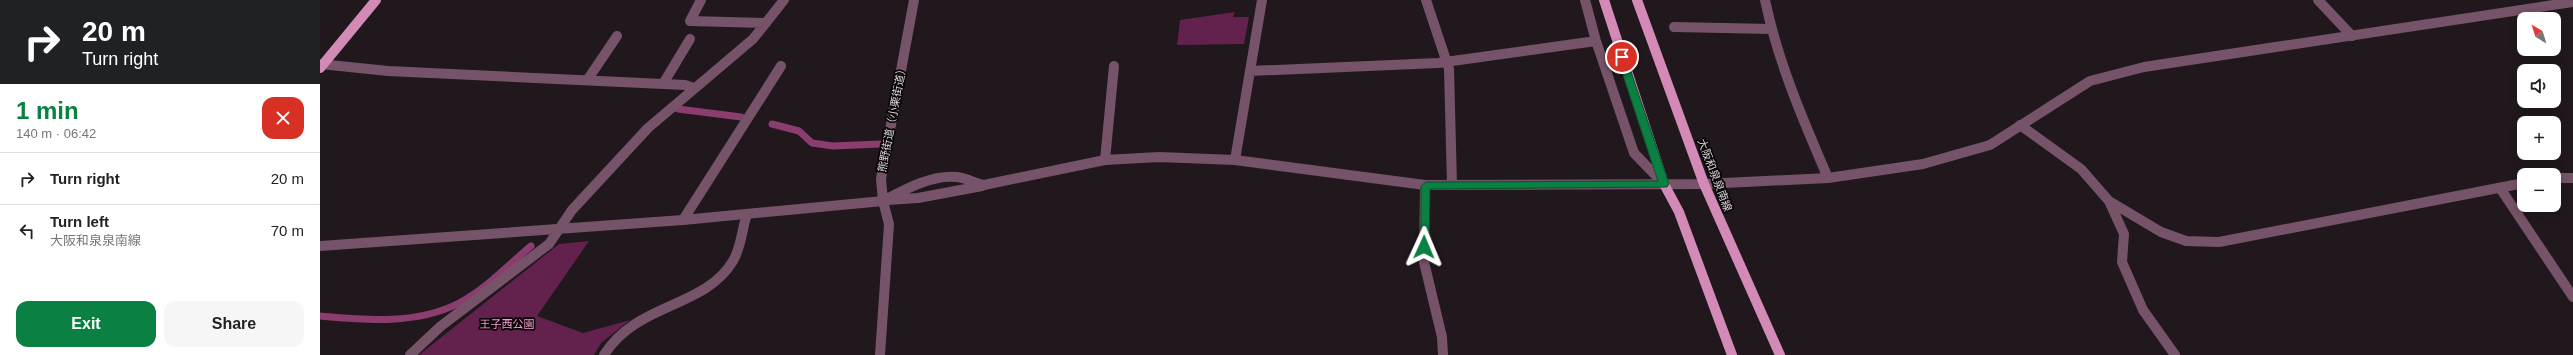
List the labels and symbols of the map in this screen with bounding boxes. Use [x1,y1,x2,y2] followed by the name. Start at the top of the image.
[2517,12,2561,56] north arrow
[1605,40,1639,74] pin
[876,63,908,173] street label: 熊野街道（小栗街道）
[1696,137,1734,213] street label: 大阪和泉泉南線
[1403,226,1445,268] position arrow
[480,318,535,330] park label: 王子西公園

